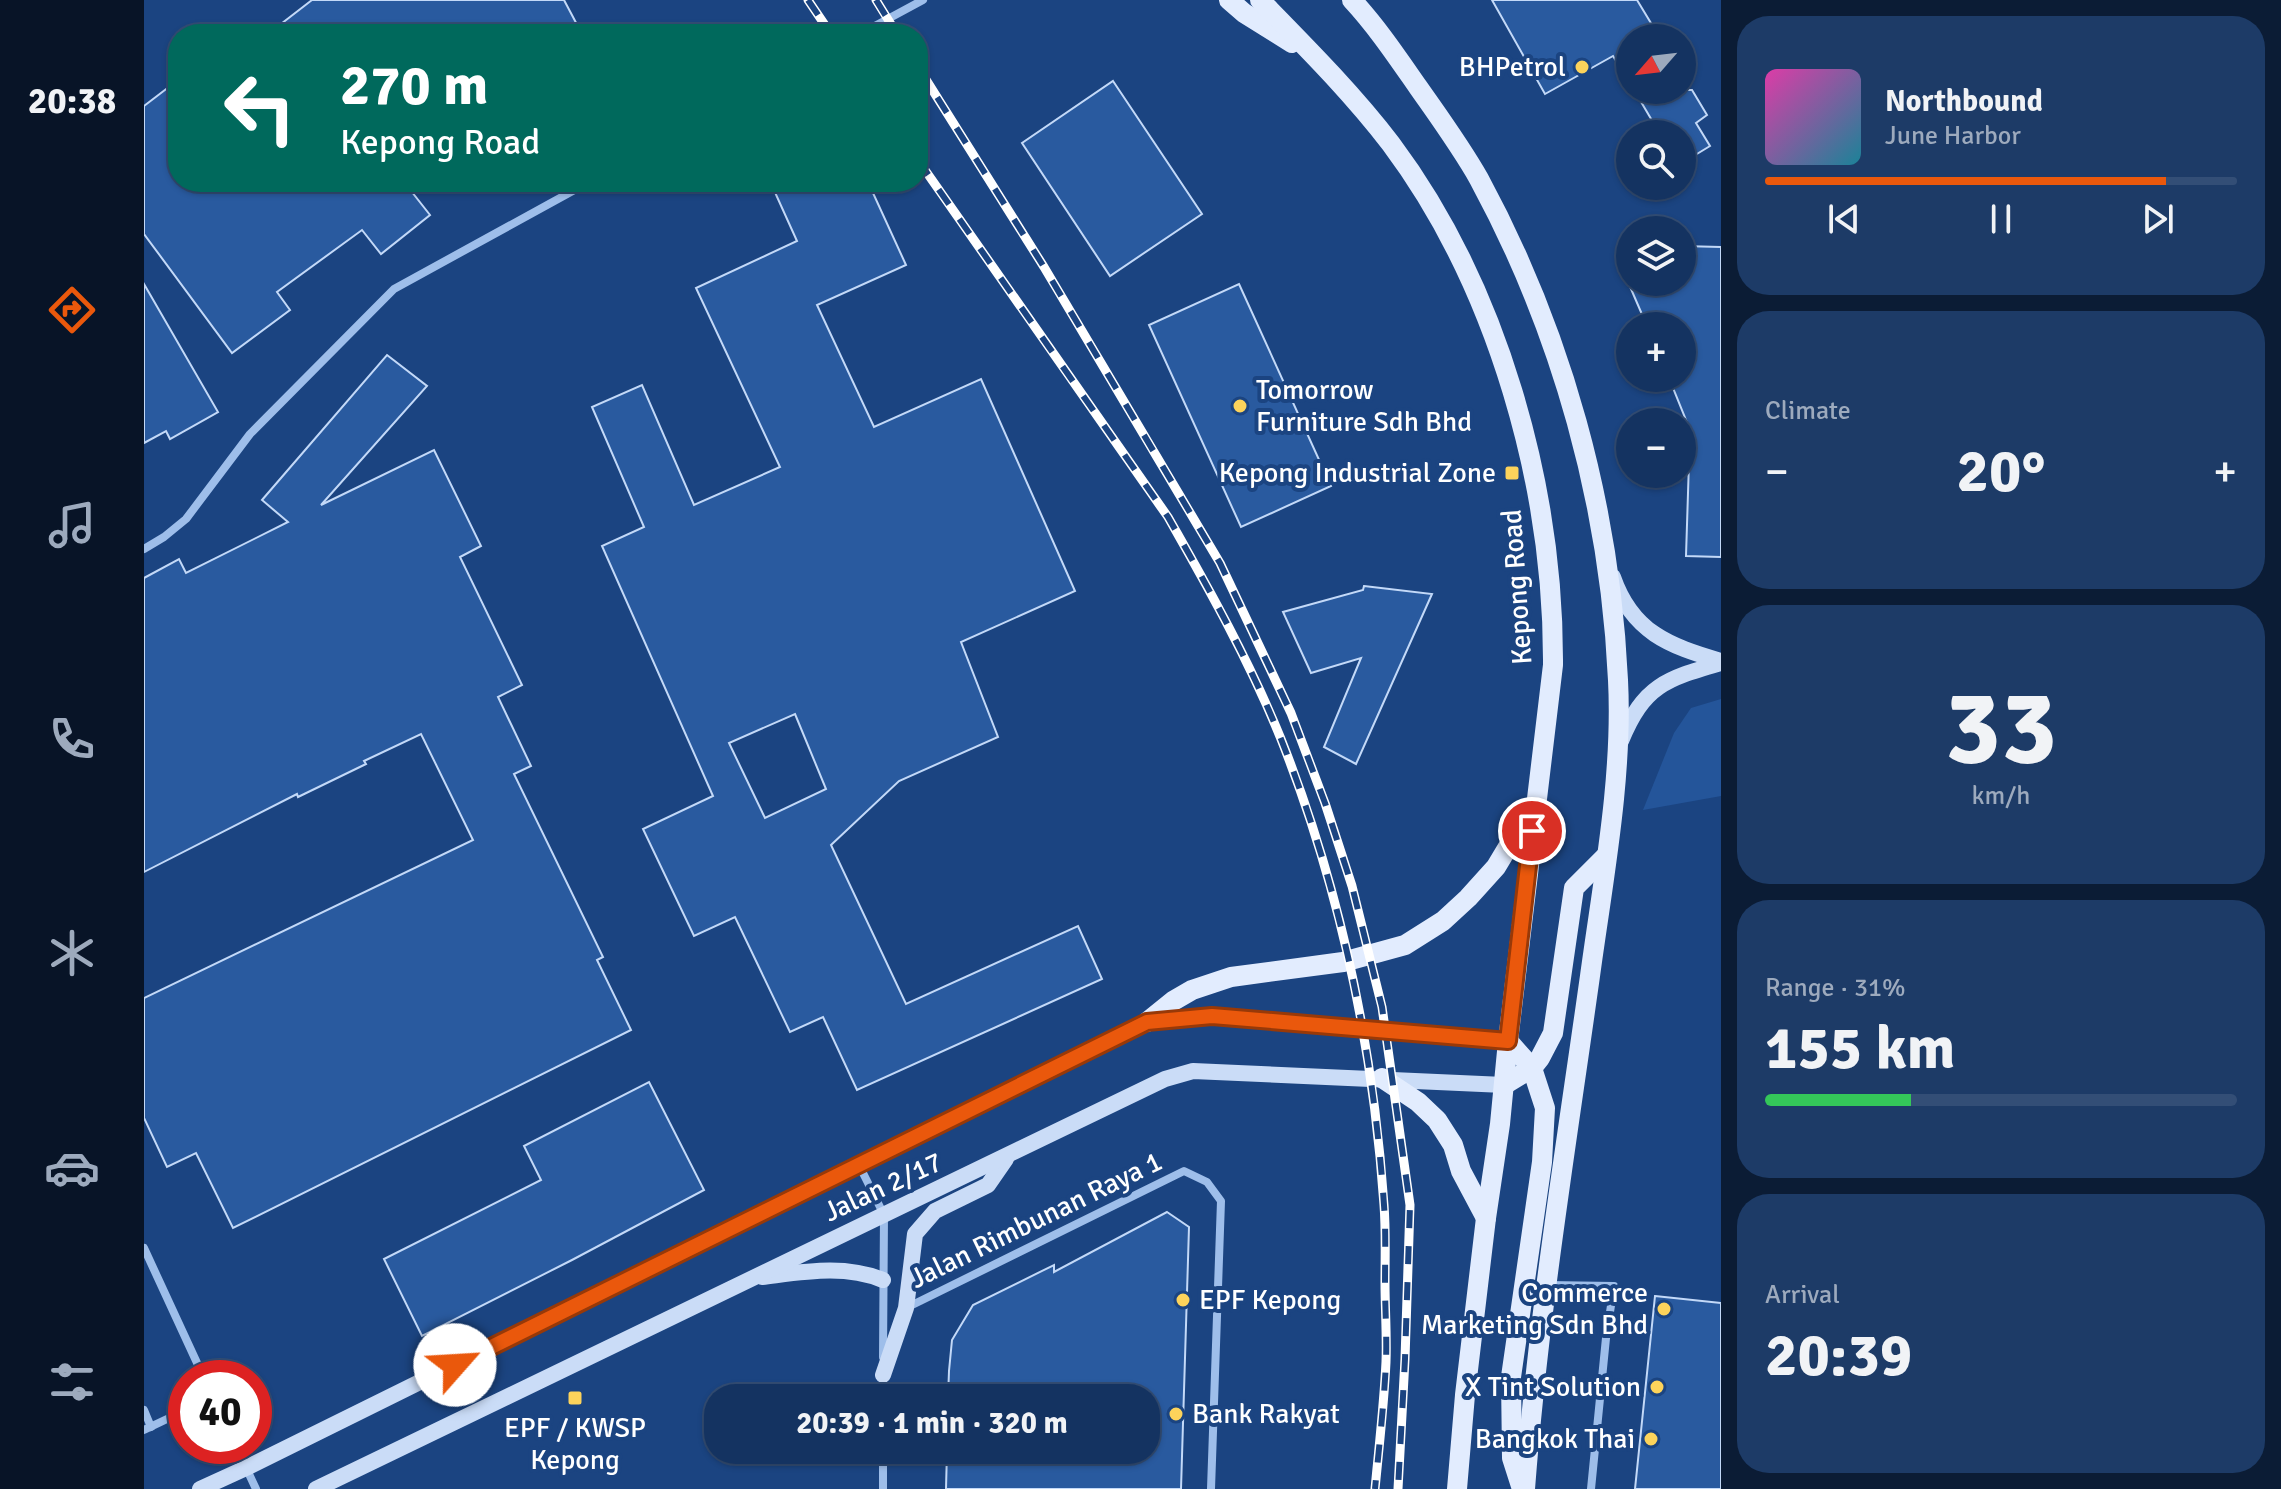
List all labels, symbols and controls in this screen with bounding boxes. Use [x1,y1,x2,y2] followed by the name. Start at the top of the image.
[1616,24,1696,104] north arrow
[1616,24,1696,488] map controls
[1459,50,1566,84] place label: BHPetrol
[340,51,488,120] text: 270 m
[208,56,312,160] icon: left
[1573,58,1591,76] marker: BHPetrol
[28,79,116,124] text: 20:38
[1885,83,2043,120] text: Northbound
[340,120,540,165] text: Kepong Road
[1616,120,1696,200] button: search
[1885,120,2021,152] text: June Harbor
[1822,197,1866,241] icon: previous
[1979,197,2023,241] icon: pause
[2136,197,2180,241] icon: next
[1616,216,1696,296] button: layers
[44,282,100,338] icon: directions
[1616,312,1696,392] button: +
[1256,373,1472,439] place label: Tomorrow Furniture Sdh Bhd
[1765,395,1851,427] text: Climate
[1231,397,1249,415] marker: Tomorrow Furniture Sdh Bhd
[1616,408,1696,488] button: −
[1957,435,2045,509] text: 20°
[1765,445,1789,499] text: −
[2213,445,2237,499] text: +
[1219,456,1496,490] place label: Kepong Industrial Zone
[1503,464,1521,482] marker: Kepong Industrial Zone
[44,497,100,553] icon: music
[1495,508,1539,666] street label: Kepong Road
[1945,664,2057,792] text: 33
[44,711,100,767] icon: phone
[1972,780,2030,812] text: km/h
[1498,797,1566,865] pin
[1510,809,1554,853] icon: arrive
[44,925,100,981] icon: climate
[1765,972,1906,1004] text: Range · 31%
[1765,1012,1955,1086] text: 155 km
[44,1140,100,1196] icon: car
[904,1144,1168,1296] street label: Jalan Rimbunan Raya 1
[818,1145,948,1229] street label: Jalan 2/17
[1421,1276,1648,1342] place label: Commerce Marketing Sdn Bhd
[1765,1279,1840,1311] text: Arrival
[1199,1283,1341,1317] place label: EPF Kepong
[1174,1291,1192,1309] marker: EPF Kepong
[1655,1300,1673,1318] marker: Commerce Marketing Sdn Bhd
[1765,1319,1912,1393] text: 20:39
[413,1323,497,1407] position arrow
[44,1354,100,1410] icon: filters
[168,1360,272,1464] speed limit sign: 40
[1465,1370,1641,1404] place label: X Tint Solution
[1648,1378,1666,1396] marker: X Tint Solution
[566,1389,584,1407] marker: EPF / KWSP Kepong
[1192,1397,1340,1431] place label: Bank Rakyat
[796,1405,1068,1442] text: 20:39 · 1 min · 320 m
[1167,1405,1185,1423] marker: Bank Rakyat
[504,1411,646,1477] place label: EPF / KWSP Kepong
[1475,1422,1635,1456] place label: Bangkok Thai
[1642,1430,1660,1448] marker: Bangkok Thai

